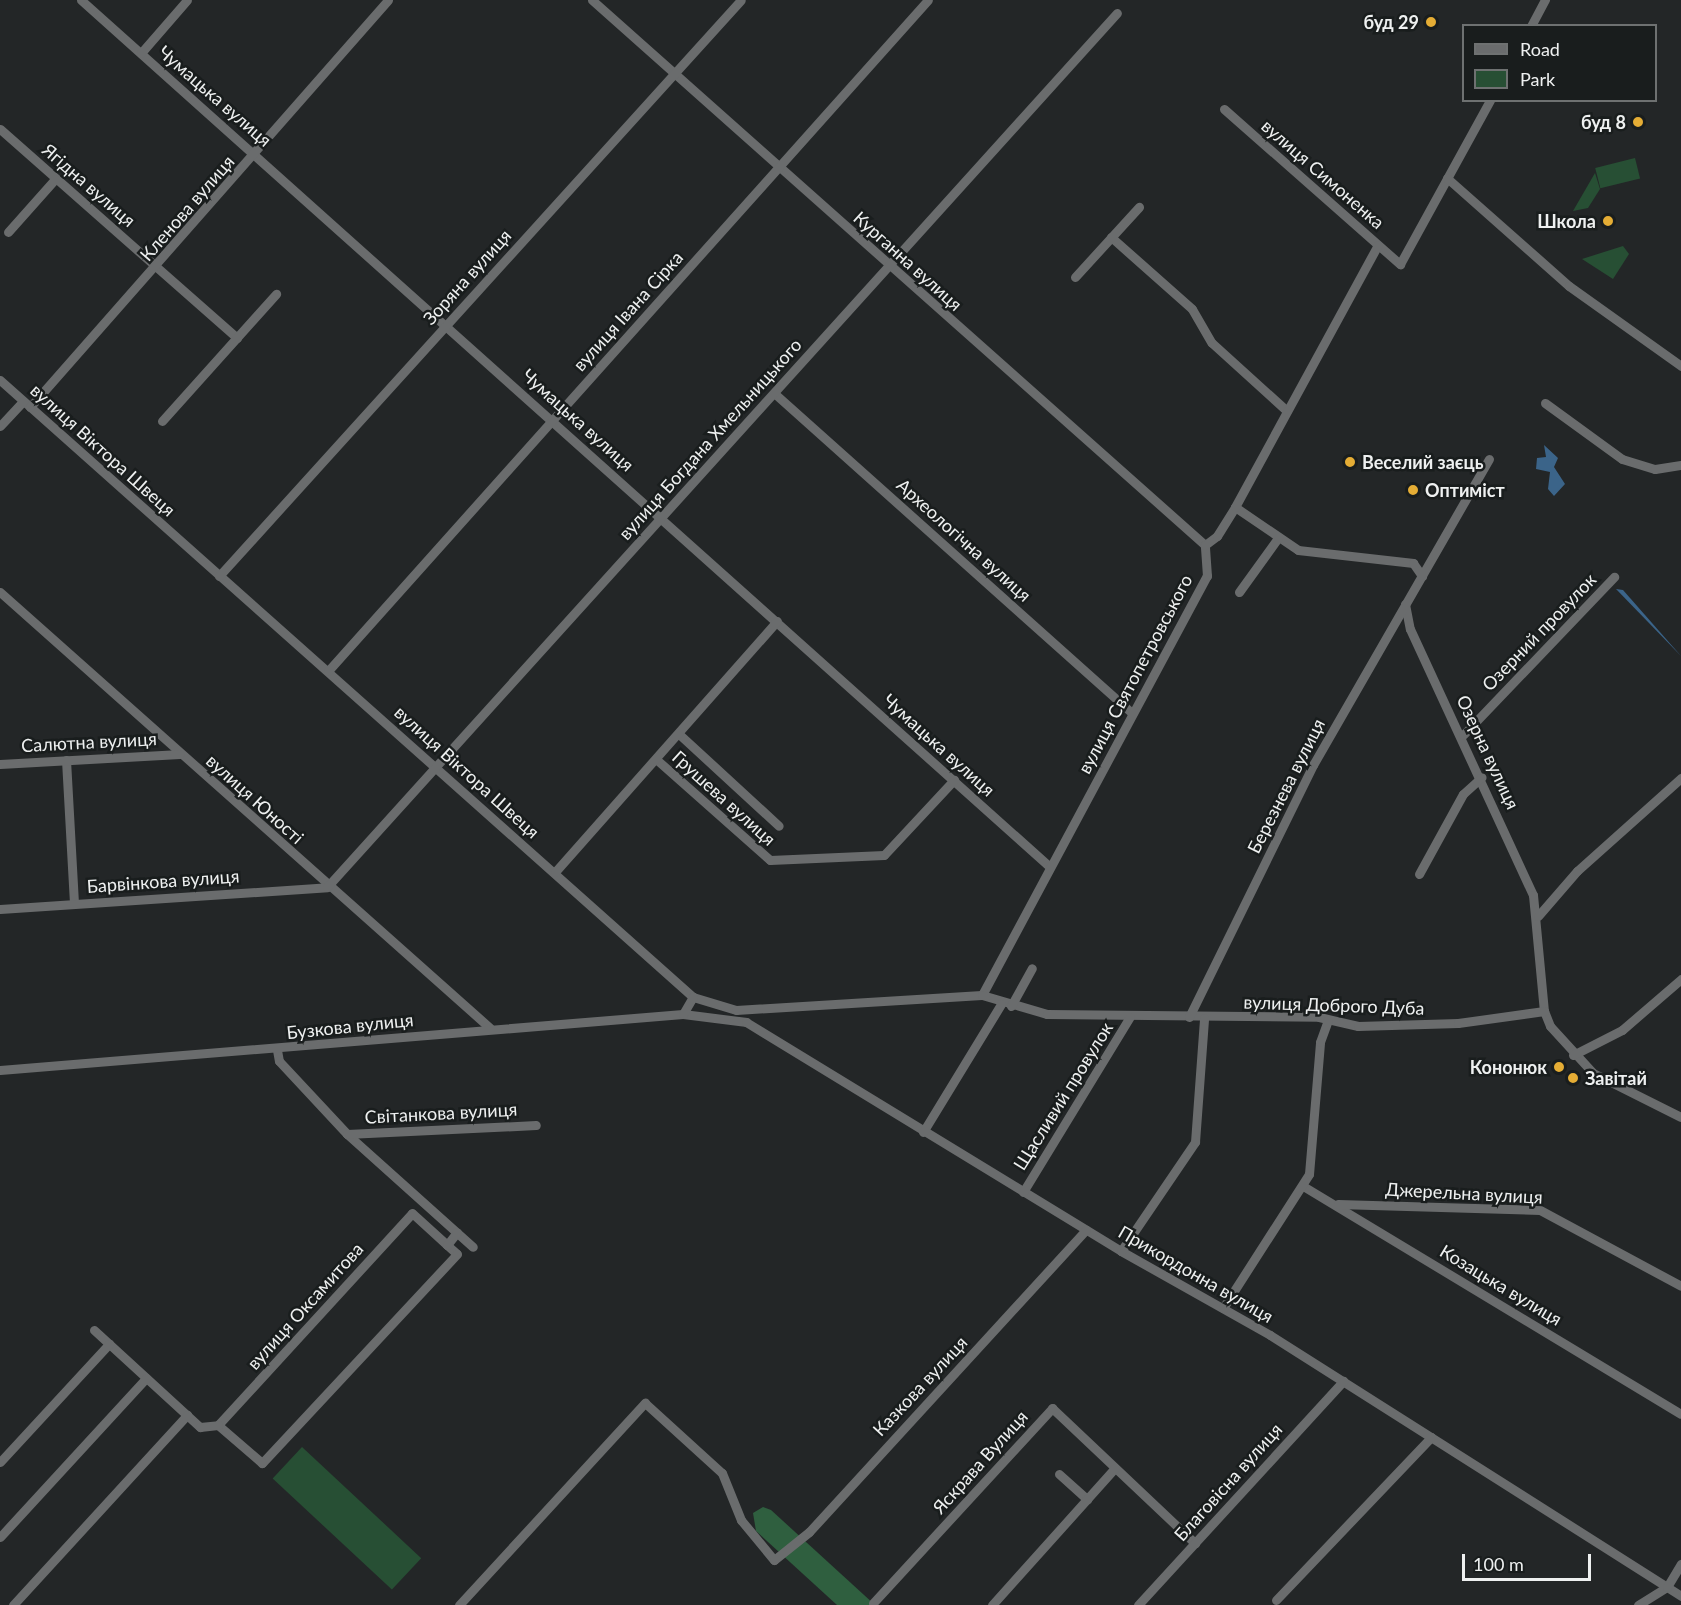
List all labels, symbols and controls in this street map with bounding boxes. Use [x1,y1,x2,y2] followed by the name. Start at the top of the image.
[1363,11,1419,33] place label: буд 29
[1424,15,1438,29] marker: буд 29
[1462,24,1657,102] legend
[1520,38,1560,60] text: Road
[154,41,276,151] street label: Чумацька вулиця
[1520,68,1555,90] text: Park
[1581,111,1626,133] place label: буд 8
[1257,115,1389,233] street label: вулиця Симоненка
[1631,115,1645,129] marker: буд 8
[38,139,140,231] street label: Ягідна вулиця
[135,151,239,265] street label: Кленова вулиця
[849,207,967,315] street label: Курганна вулиця
[1537,210,1596,232] place label: Школа
[1601,214,1615,228] marker: Школа
[419,225,515,329] street label: Зоряна вулиця
[569,247,687,375] street label: вулиця Івана Сірка
[614,334,806,544] street label: вулиця Богдана Хмельницького
[518,364,638,476] street label: Чумацька вулиця
[26,379,180,521] street label: вулиця Віктора Швеця
[1362,451,1483,473] place label: Веселий заєць
[1343,455,1357,469] marker: Веселий заєць
[892,474,1036,606] street label: Археологічна вулиця
[1425,479,1505,501] place label: Оптиміст
[1406,483,1420,497] marker: Оптиміст
[1477,569,1601,695] street label: Озерний провулок
[1073,571,1197,777] street label: вулиця Святопетровського
[879,689,999,801] street label: Чумацька вулиця
[1452,692,1524,812] street label: Озерна вулиця
[390,701,544,843] street label: вулиця Віктора Швеця
[1243,715,1329,857] street label: Березнева вулиця
[21,728,157,756] street label: Салютна вулиця
[668,746,780,850] street label: Грушева вулиця
[202,750,308,848] street label: вулиця Юності
[86,865,240,897] street label: Барвінкова вулиця
[1243,991,1425,1019] street label: вулиця Доброго Дуба
[285,1009,415,1043] street label: Бузкова вулиця
[1009,1018,1117,1174] street label: Щасливий провулок
[1470,1056,1547,1078] place label: Кононюк
[1552,1060,1566,1074] marker: Кононюк
[1585,1067,1647,1089] place label: Завітай
[1566,1071,1580,1085] marker: Завітай
[364,1098,518,1128] street label: Світанкова вулиця
[1385,1178,1543,1208] street label: Джерельна вулиця
[1115,1221,1277,1327] street label: Прикордонна вулиця
[242,1238,368,1374] street label: вулиця Оксамитова
[1436,1240,1566,1330] street label: Козацька вулиця
[868,1332,972,1440] street label: Казкова вулиця
[928,1406,1032,1518] street label: Яскрава Вулиця
[1169,1419,1287,1545] street label: Благовісна вулиця
[1465,1542,1594,1580] scale bar
[1473,1553,1524,1575] text: 100 m

